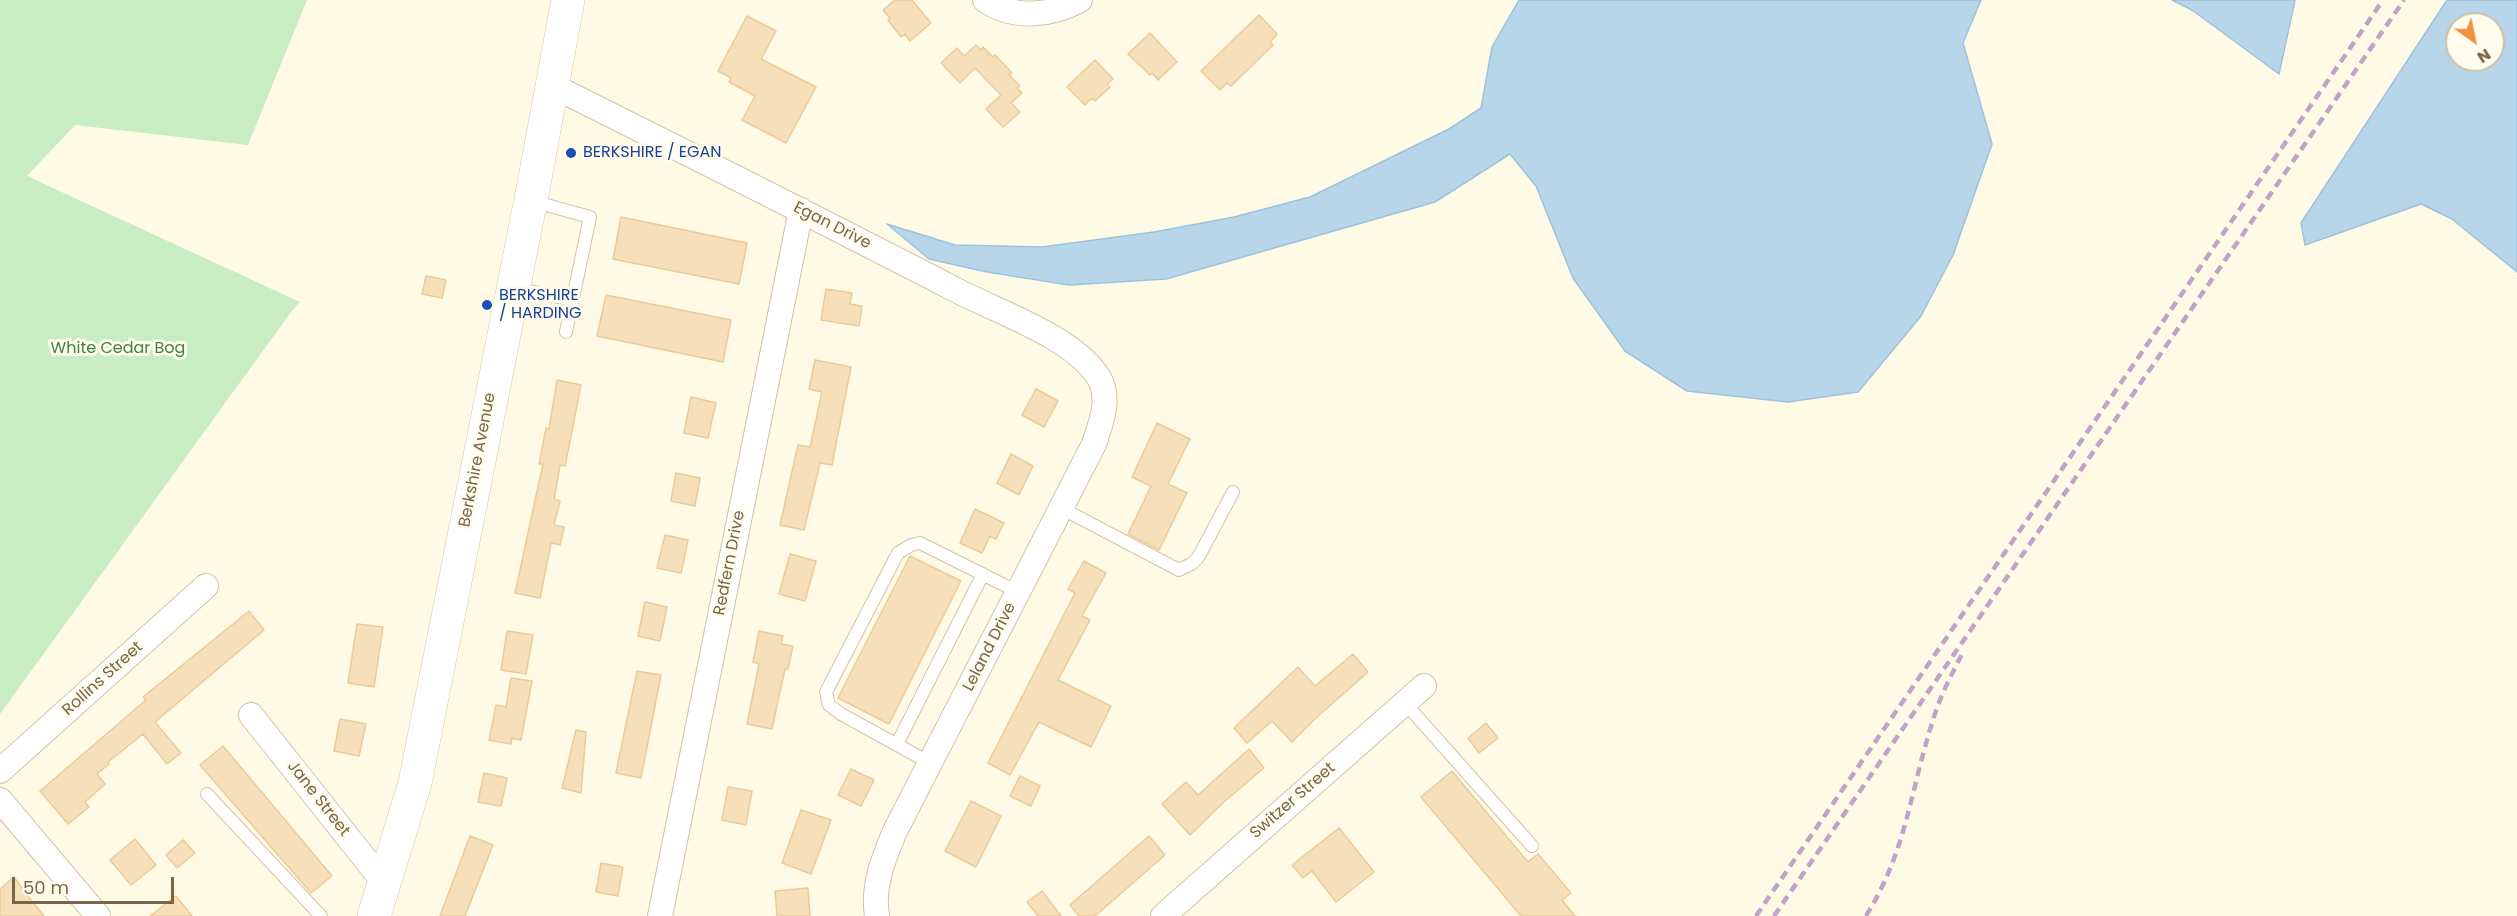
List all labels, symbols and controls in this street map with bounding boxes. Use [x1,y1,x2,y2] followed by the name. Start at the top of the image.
[2445,12,2505,72] north arrow
[2473,43,2495,69] text: N
[583,143,722,163] place label: BERKSHIRE / EGAN
[564,146,578,160] marker: BERKSHIRE / EGAN
[790,198,874,254] street label: Egan Drive
[499,286,581,324] place label: BERKSHIRE / HARDING
[480,298,494,312] marker: BERKSHIRE / HARDING
[51,339,185,359] park label: White Cedar Bog
[456,391,500,529] street label: Berkshire Avenue
[710,509,750,617] street label: Redfern Drive
[959,599,1021,695] street label: Leland Drive
[59,638,147,720] street label: Rollins Street
[283,757,353,841] street label: Jane Street
[1246,759,1340,843] street label: Switzer Street
[15,865,177,903] scale bar
[23,875,69,900] text: 50 m

